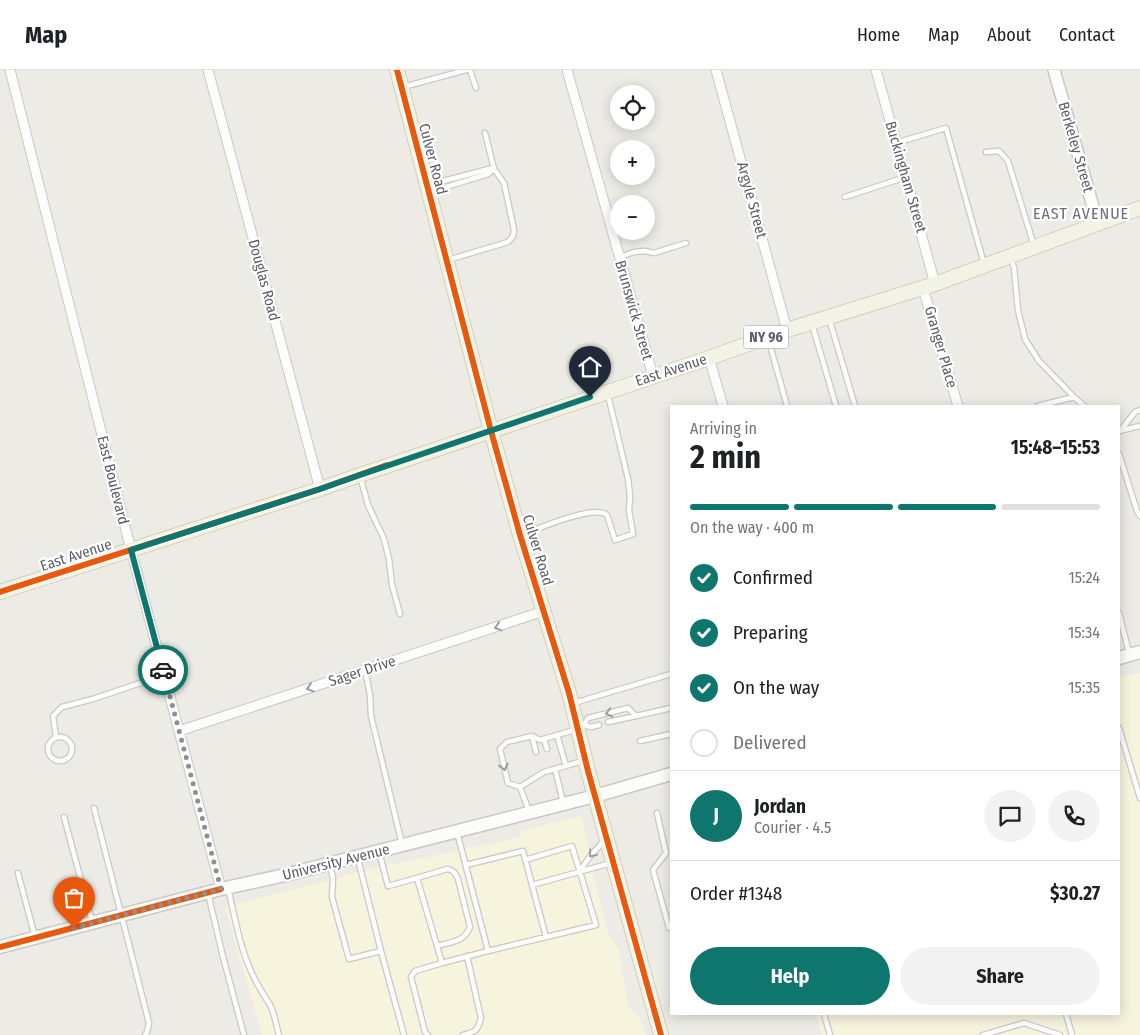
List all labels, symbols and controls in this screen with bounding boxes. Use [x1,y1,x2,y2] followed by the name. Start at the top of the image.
[25,21,67,49] text: Map
[857,24,900,46] text: Home
[928,24,959,46] text: Map
[987,24,1031,46] text: About
[1059,24,1115,46] text: Contact
[610,85,655,240] map controls
[610,85,655,130] button: locate
[1054,100,1098,194] street label: Berkeley Street
[881,119,931,235] street label: Buckingham Street
[415,121,451,197] street label: Culver Road
[610,140,655,185] button: +
[733,160,771,240] street label: Argyle Street
[610,195,655,240] button: −
[1033,204,1129,223] district label: EAST AVENUE
[244,237,284,323] street label: Douglas Road
[611,258,657,362] street label: Brunswick Street
[921,304,961,390] street label: Granger Place
[744,326,788,348] road number: NY 96
[569,346,611,397] pin
[633,350,709,390] street label: East Avenue
[576,353,604,381] icon: home
[690,419,757,438] text: Arriving in
[93,434,133,526] street label: East Boulevard
[1011,436,1100,459] text: 15:48–15:53
[690,438,761,476] text: 2 min
[519,513,557,587] street label: Culver Road
[690,518,814,537] text: On the way · 400 m
[38,535,114,575] street label: East Avenue
[690,564,718,592] icon: check
[733,566,813,589] text: Confirmed
[1069,568,1100,587] text: 15:24
[690,619,718,647] icon: check
[494,621,502,631] one-way arrow
[733,621,808,644] text: Preparing
[1068,623,1100,642] text: 15:34
[138,645,188,695] courier
[326,652,398,690] street label: Sager Drive
[149,656,177,684] icon: car
[690,674,718,702] icon: check
[733,676,819,699] text: On the way
[1068,678,1100,697] text: 15:35
[306,683,315,693] one-way arrow
[606,707,614,717] one-way arrow
[733,731,807,754] text: Delivered
[499,762,509,771] one-way arrow
[984,790,1036,842] button: chat
[1048,790,1100,842] button: phone
[754,795,806,818] text: Jordan
[713,804,719,827] text: J
[754,818,831,837] text: Courier · 4.5
[281,840,391,884] street label: University Avenue
[589,849,598,858] one-way arrow
[53,877,95,928] pin
[690,882,782,905] text: Order #1348
[1050,882,1100,905] text: $30.27
[60,884,88,912] icon: bag
[690,947,890,1005] button: Help
[900,947,1100,1005] button: Share

